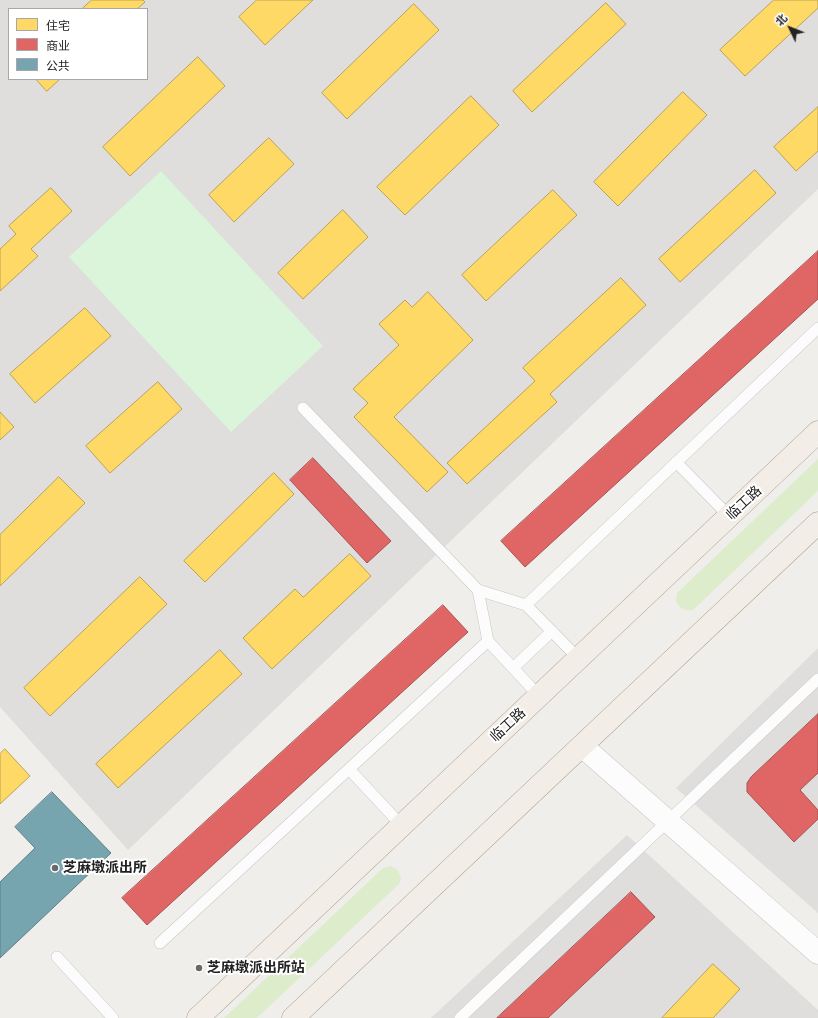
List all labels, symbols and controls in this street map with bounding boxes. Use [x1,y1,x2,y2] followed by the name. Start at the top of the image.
[8,8,148,80] legend
[770,8,810,48] north arrow
[772,11,790,29] text: 北
[46,18,70,33] text: 住宅
[46,38,70,53] text: 商业
[46,58,70,73] text: 公共
[723,483,765,523] street label: 临工路
[487,705,529,745] street label: 临工路
[63,860,147,876] place label: 芝麻墩派出所
[50,863,60,873] marker: 芝麻墩派出所
[207,960,305,976] place label: 芝麻墩派出所站
[194,963,204,973] marker: 芝麻墩派出所站

